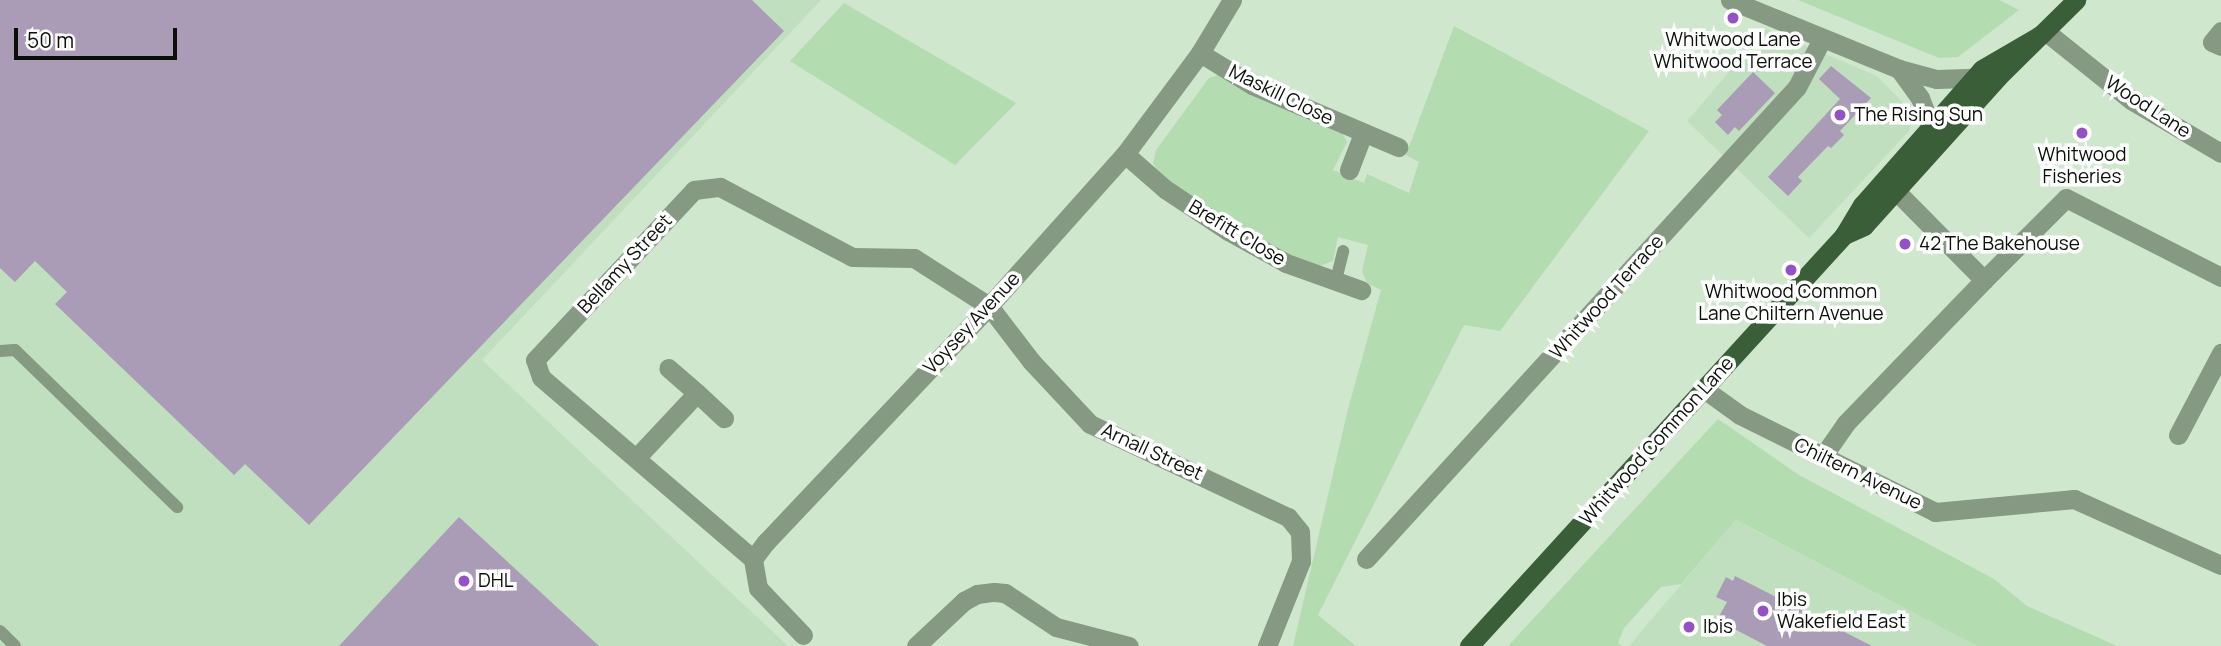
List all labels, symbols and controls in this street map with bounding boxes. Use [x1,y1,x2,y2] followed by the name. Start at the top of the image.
[1725,10,1741,26] marker: Whitwood Lane Whitwood Terrace
[18,14,180,58] scale bar
[27,26,74,54] text: 50 m
[1654,29,1812,73] place label: Whitwood Lane Whitwood Terrace
[1225,60,1337,130] street label: Maskill Close
[2101,71,2195,143] street label: Wood Lane
[1854,104,1983,126] place label: The Rising Sun
[1832,107,1848,123] marker: The Rising Sun
[2074,125,2090,141] marker: Whitwood Fisheries
[2037,144,2127,188] place label: Whitwood Fisheries
[1184,195,1290,271] street label: Brefitt Close
[573,210,677,318] street label: Bellamy Street
[1545,230,1669,364] street label: Whitwood Terrace
[1919,233,2080,255] place label: 42 The Bakehouse
[1897,236,1913,252] marker: 42 The Bakehouse
[1783,262,1799,278] marker: Whitwood Common Lane Chiltern Avenue
[919,267,1025,379] street label: Voysey Avenue
[1698,281,1884,325] place label: Whitwood Common Lane Chiltern Avenue
[1575,352,1739,530] street label: Whitwood Common Lane
[1098,419,1206,485] street label: Arnall Street
[1791,433,1925,515] street label: Chiltern Avenue
[478,570,513,592] place label: DHL
[456,573,472,589] marker: DHL
[1777,589,1906,633] place label: Ibis Wakefield East
[1755,603,1771,619] marker: Ibis Wakefield East
[1703,616,1733,638] place label: Ibis
[1681,619,1697,635] marker: Ibis

